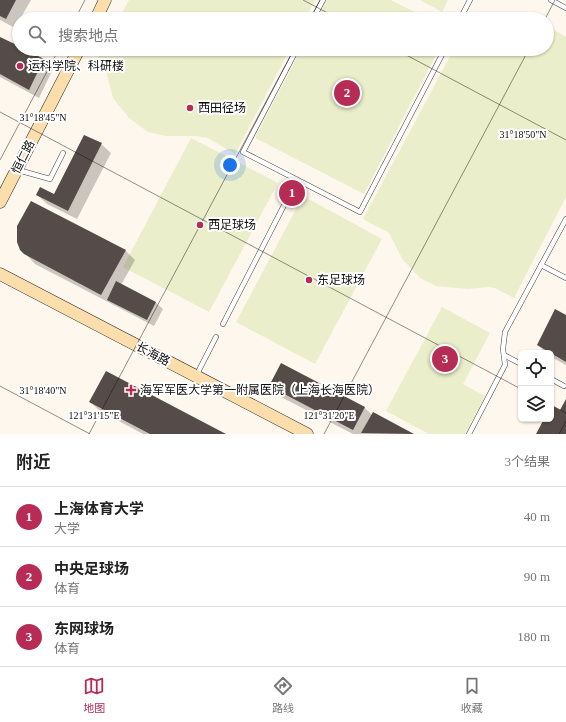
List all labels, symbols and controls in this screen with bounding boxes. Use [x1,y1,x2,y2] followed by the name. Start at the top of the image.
[12,12,554,56] search box
[26,23,48,45] icon: search
[58,28,118,44] text: 搜索地点
[28,59,124,73] place label: 运科学院、科研楼
[15,61,25,71] marker: 运科学院、科研楼
[334,78,360,108] pin: 2
[198,101,246,115] place label: 西田径场
[185,103,195,113] marker: 西田径场
[19,112,67,123] text: 31°18'45"N
[499,129,547,140] text: 31°18'50"N
[9,138,37,176] street label: 恒仁路
[220,155,240,175] your location
[279,178,305,208] pin: 1
[208,218,256,232] place label: 西足球场
[195,220,205,230] marker: 西足球场
[317,273,365,287] place label: 东足球场
[304,275,314,285] marker: 东足球场
[134,339,172,369] street label: 长海路
[432,344,458,374] pin: 3
[518,350,554,422] map controls
[518,350,554,386] button: locate
[140,383,380,397] place label: 海军军医大学第一附属医院（上海长海医院）
[125,384,137,396] marker: 海军军医大学第一附属医院（上海长海医院）
[19,385,67,396] text: 31°18'40"N
[518,386,554,422] button: layers
[69,410,120,421] text: 121°31'15"E
[304,410,355,421] text: 121°31'20"E
[16,453,50,472] text: 附近
[504,454,550,469] text: 3个结果
[54,501,144,517] text: 上海体育大学
[26,509,32,524] text: 1
[524,509,550,524] text: 40 m
[54,521,80,536] text: 大学
[54,561,129,577] text: 中央足球场
[26,569,32,584] text: 2
[524,569,550,584] text: 90 m
[54,581,80,596] text: 体育
[54,621,114,637] text: 东网球场
[26,629,32,644] text: 3
[517,629,550,644] text: 180 m
[54,641,80,656] text: 体育
[83,675,105,715] tab: 地图
[272,675,294,715] tab: 路线
[461,675,483,715] tab: 收藏

